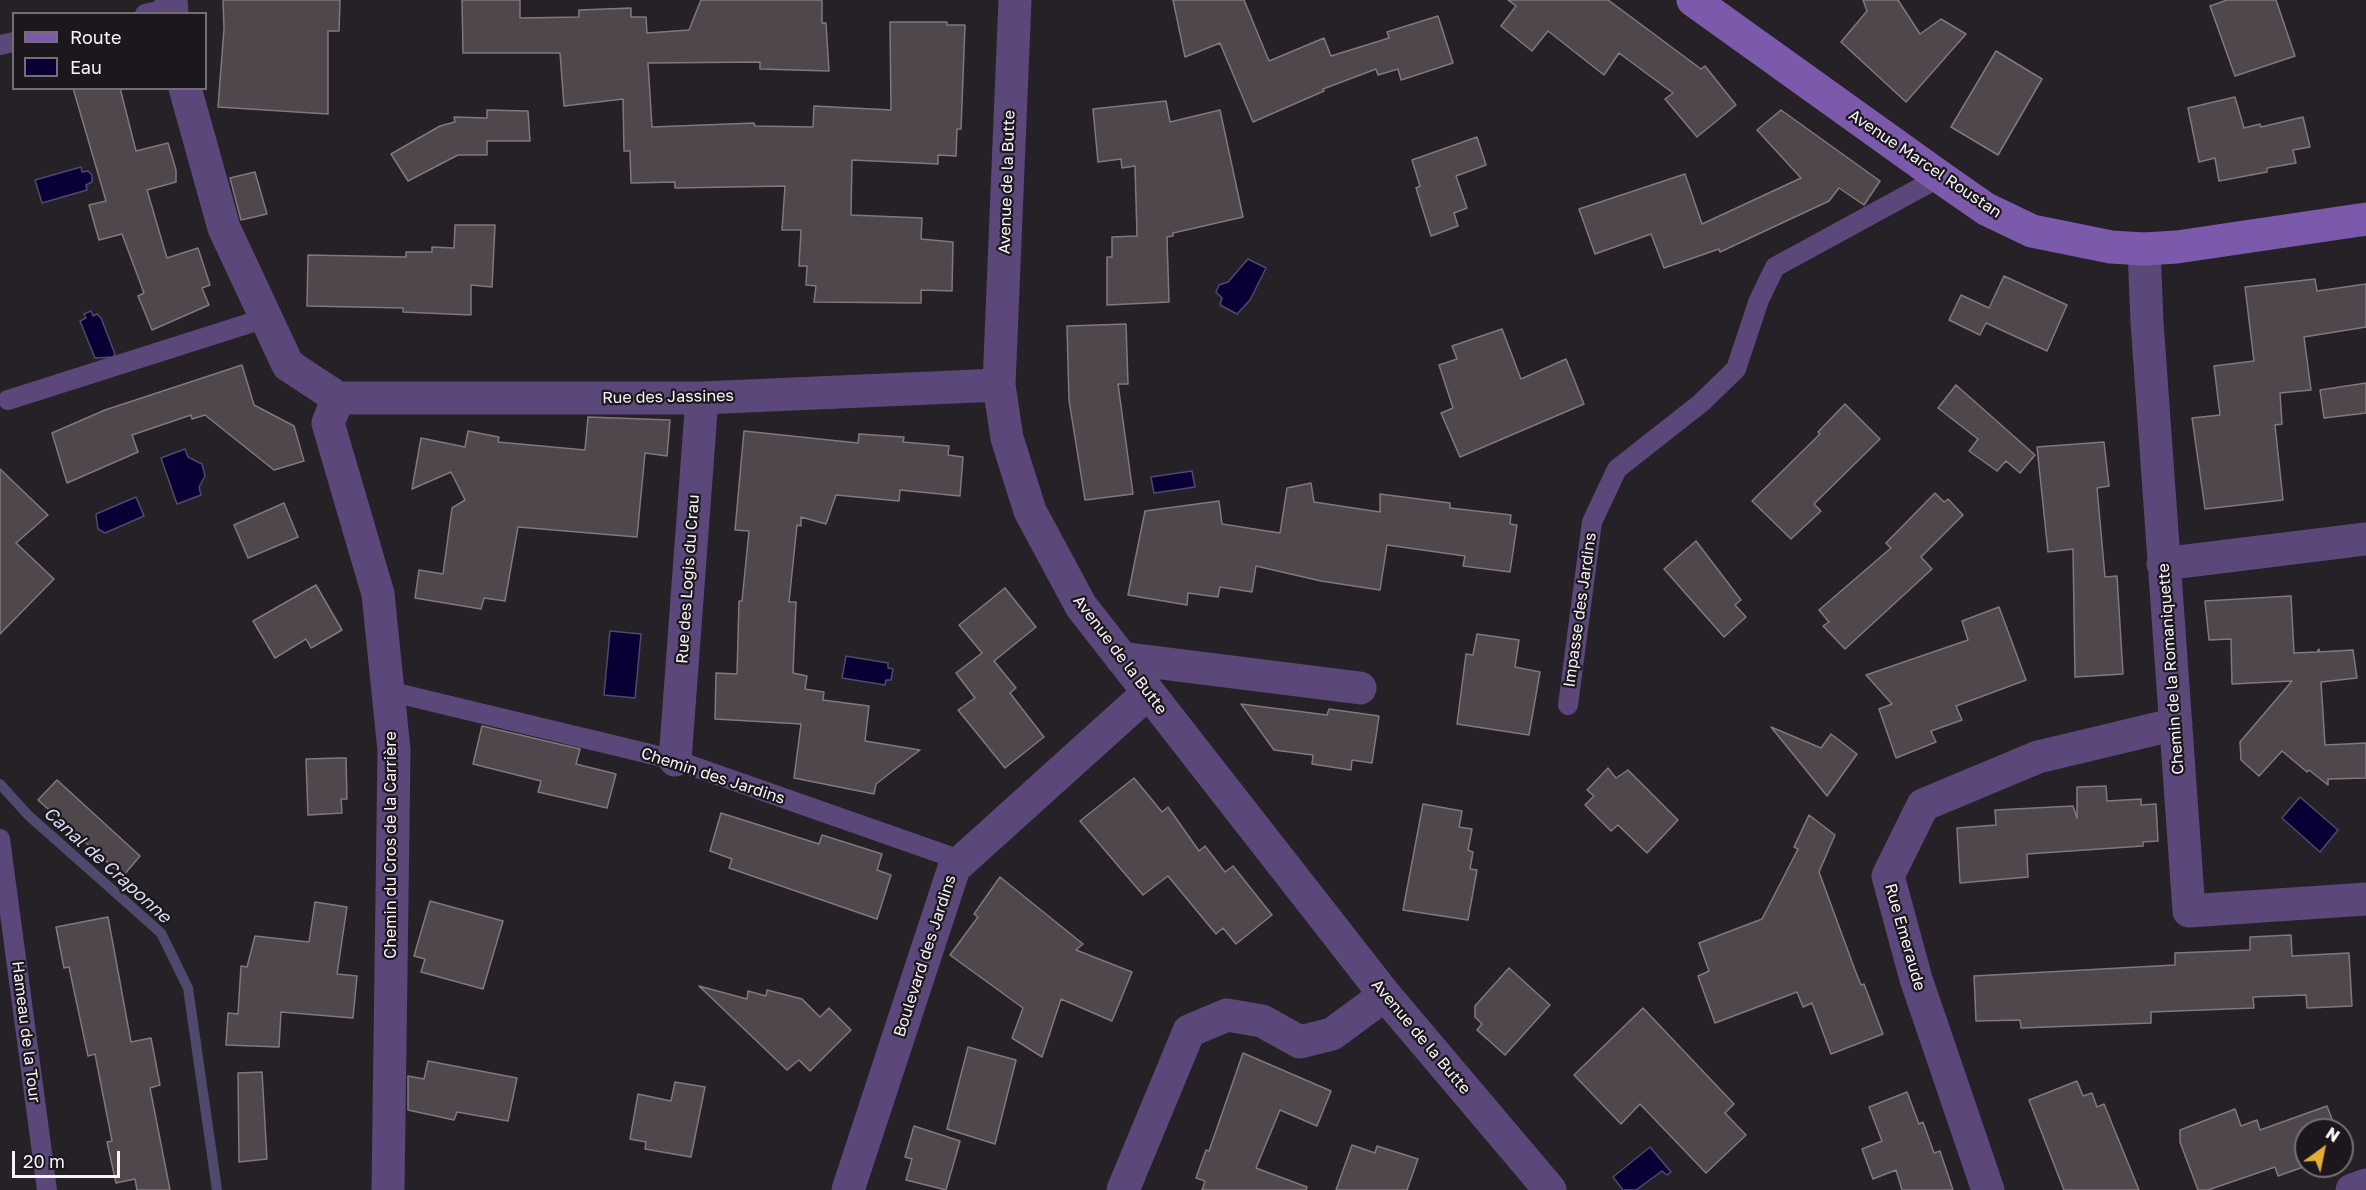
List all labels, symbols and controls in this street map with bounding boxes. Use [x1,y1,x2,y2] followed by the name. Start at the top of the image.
[12,12,207,90] legend
[70,26,121,48] text: Route
[70,56,102,78] text: Eau
[1845,106,2005,222] street label: Avenue Marcel Roustan
[995,110,1019,254] street label: Avenue de la Butte
[602,386,734,408] street label: Rue des Jassines
[673,494,703,664] street label: Rue des Logis du Crau
[1560,531,1600,689] street label: Impasse des Jardins
[2154,563,2188,775] street label: Chemin de la Romaniquette
[1069,592,1171,718] street label: Avenue de la Butte
[381,731,401,959] street label: Chemin du Cros de la Carrière
[639,744,787,808] street label: Chemin des Jardins
[39,802,175,928] water label: Canal de Craponne
[890,872,960,1040] street label: Boulevard des Jardins
[1881,881,1929,993] street label: Rue Emeraude
[8,960,44,1104] street label: Hameau de la Tour
[1367,976,1475,1098] street label: Avenue de la Butte
[2294,1118,2354,1178] north arrow
[2322,1123,2343,1146] text: N
[15,1139,123,1177] scale bar
[23,1150,65,1172] text: 20 m

